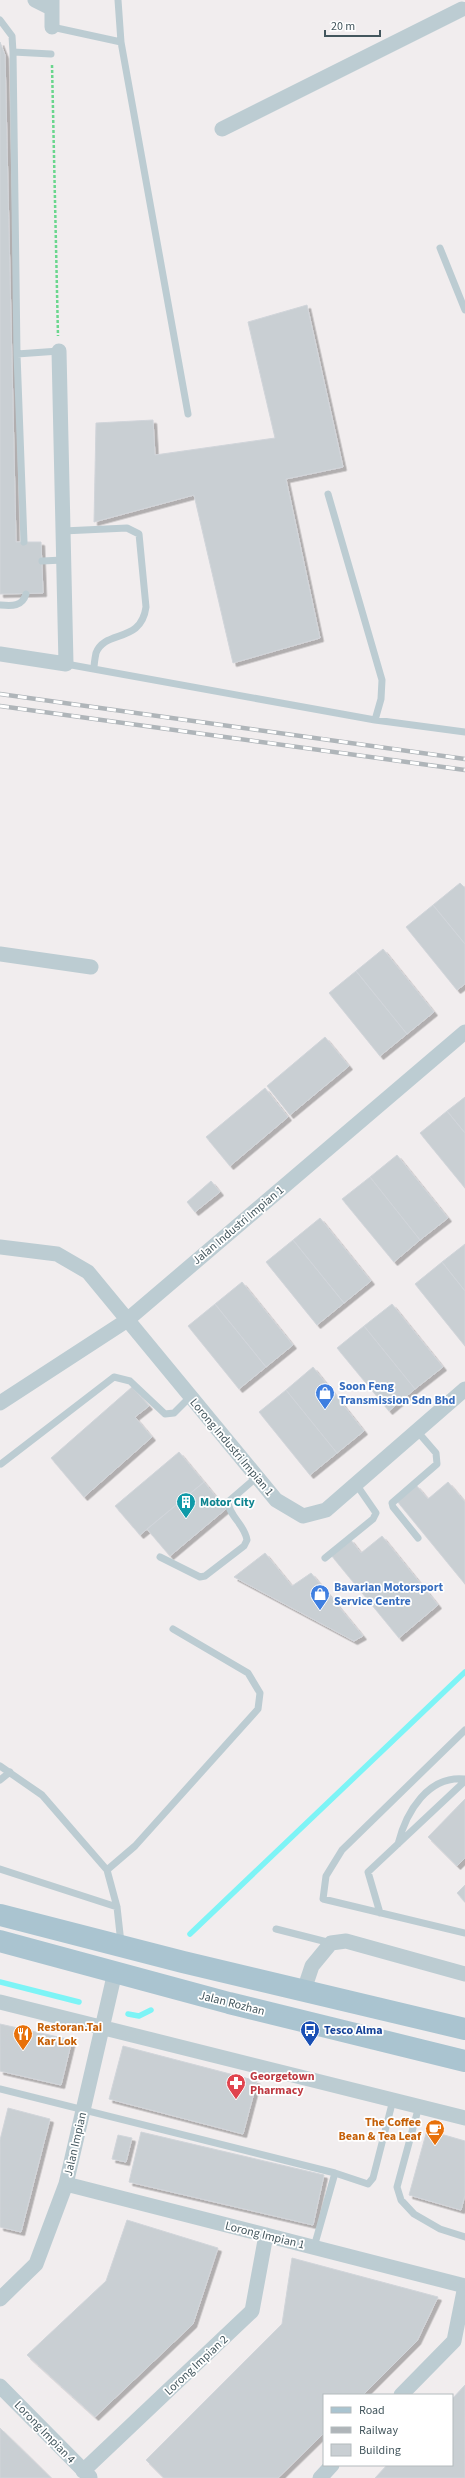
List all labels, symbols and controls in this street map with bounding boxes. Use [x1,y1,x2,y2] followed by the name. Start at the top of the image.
[325,12,380,38] scale bar
[331,18,355,35] text: 20 m
[189,1182,288,1269] street label: Jalan Industri Impian 1
[339,1378,456,1409] place label: Soon Feng Transmission Sdn Bhd
[314,1382,336,1410] shop icon: Soon Feng Transmission Sdn Bhd
[186,1395,278,1500] street label: Lorong Industri Impian 1
[175,1491,197,1519] building icon: Motor City
[200,1494,256,1511] place label: Motor City
[334,1579,443,1610] place label: Bavarian Motorsport Service Centre
[309,1583,331,1611] shop icon: Bavarian Motorsport Service Centre
[197,1987,267,2020] street label: Jalan Rozhan
[37,2019,102,2050] place label: Restoran.Tai Kar Lok
[299,2019,321,2047] bus stop icon: Tesco Alma
[324,2022,383,2039] place label: Tesco Alma
[12,2023,34,2051] restaurant icon: Restoran.Tai Kar Lok
[250,2068,315,2099] place label: Georgetown Pharmacy
[225,2072,247,2100] pharmacy icon: Georgetown Pharmacy
[60,2110,91,2178] street label: Jalan Impian
[339,2114,422,2145] place label: The Coffee Bean & Tea Leaf
[424,2118,446,2146] cafe icon: The Coffee Bean & Tea Leaf
[223,2217,306,2254] street label: Lorong Impian 1
[161,2331,232,2399] street label: Lorong Impian 2
[323,2394,453,2466] legend
[10,2397,79,2468] street label: Lorong Impian 4
[359,2402,385,2419] text: Road
[359,2422,398,2439] text: Railway
[359,2442,401,2459] text: Building

